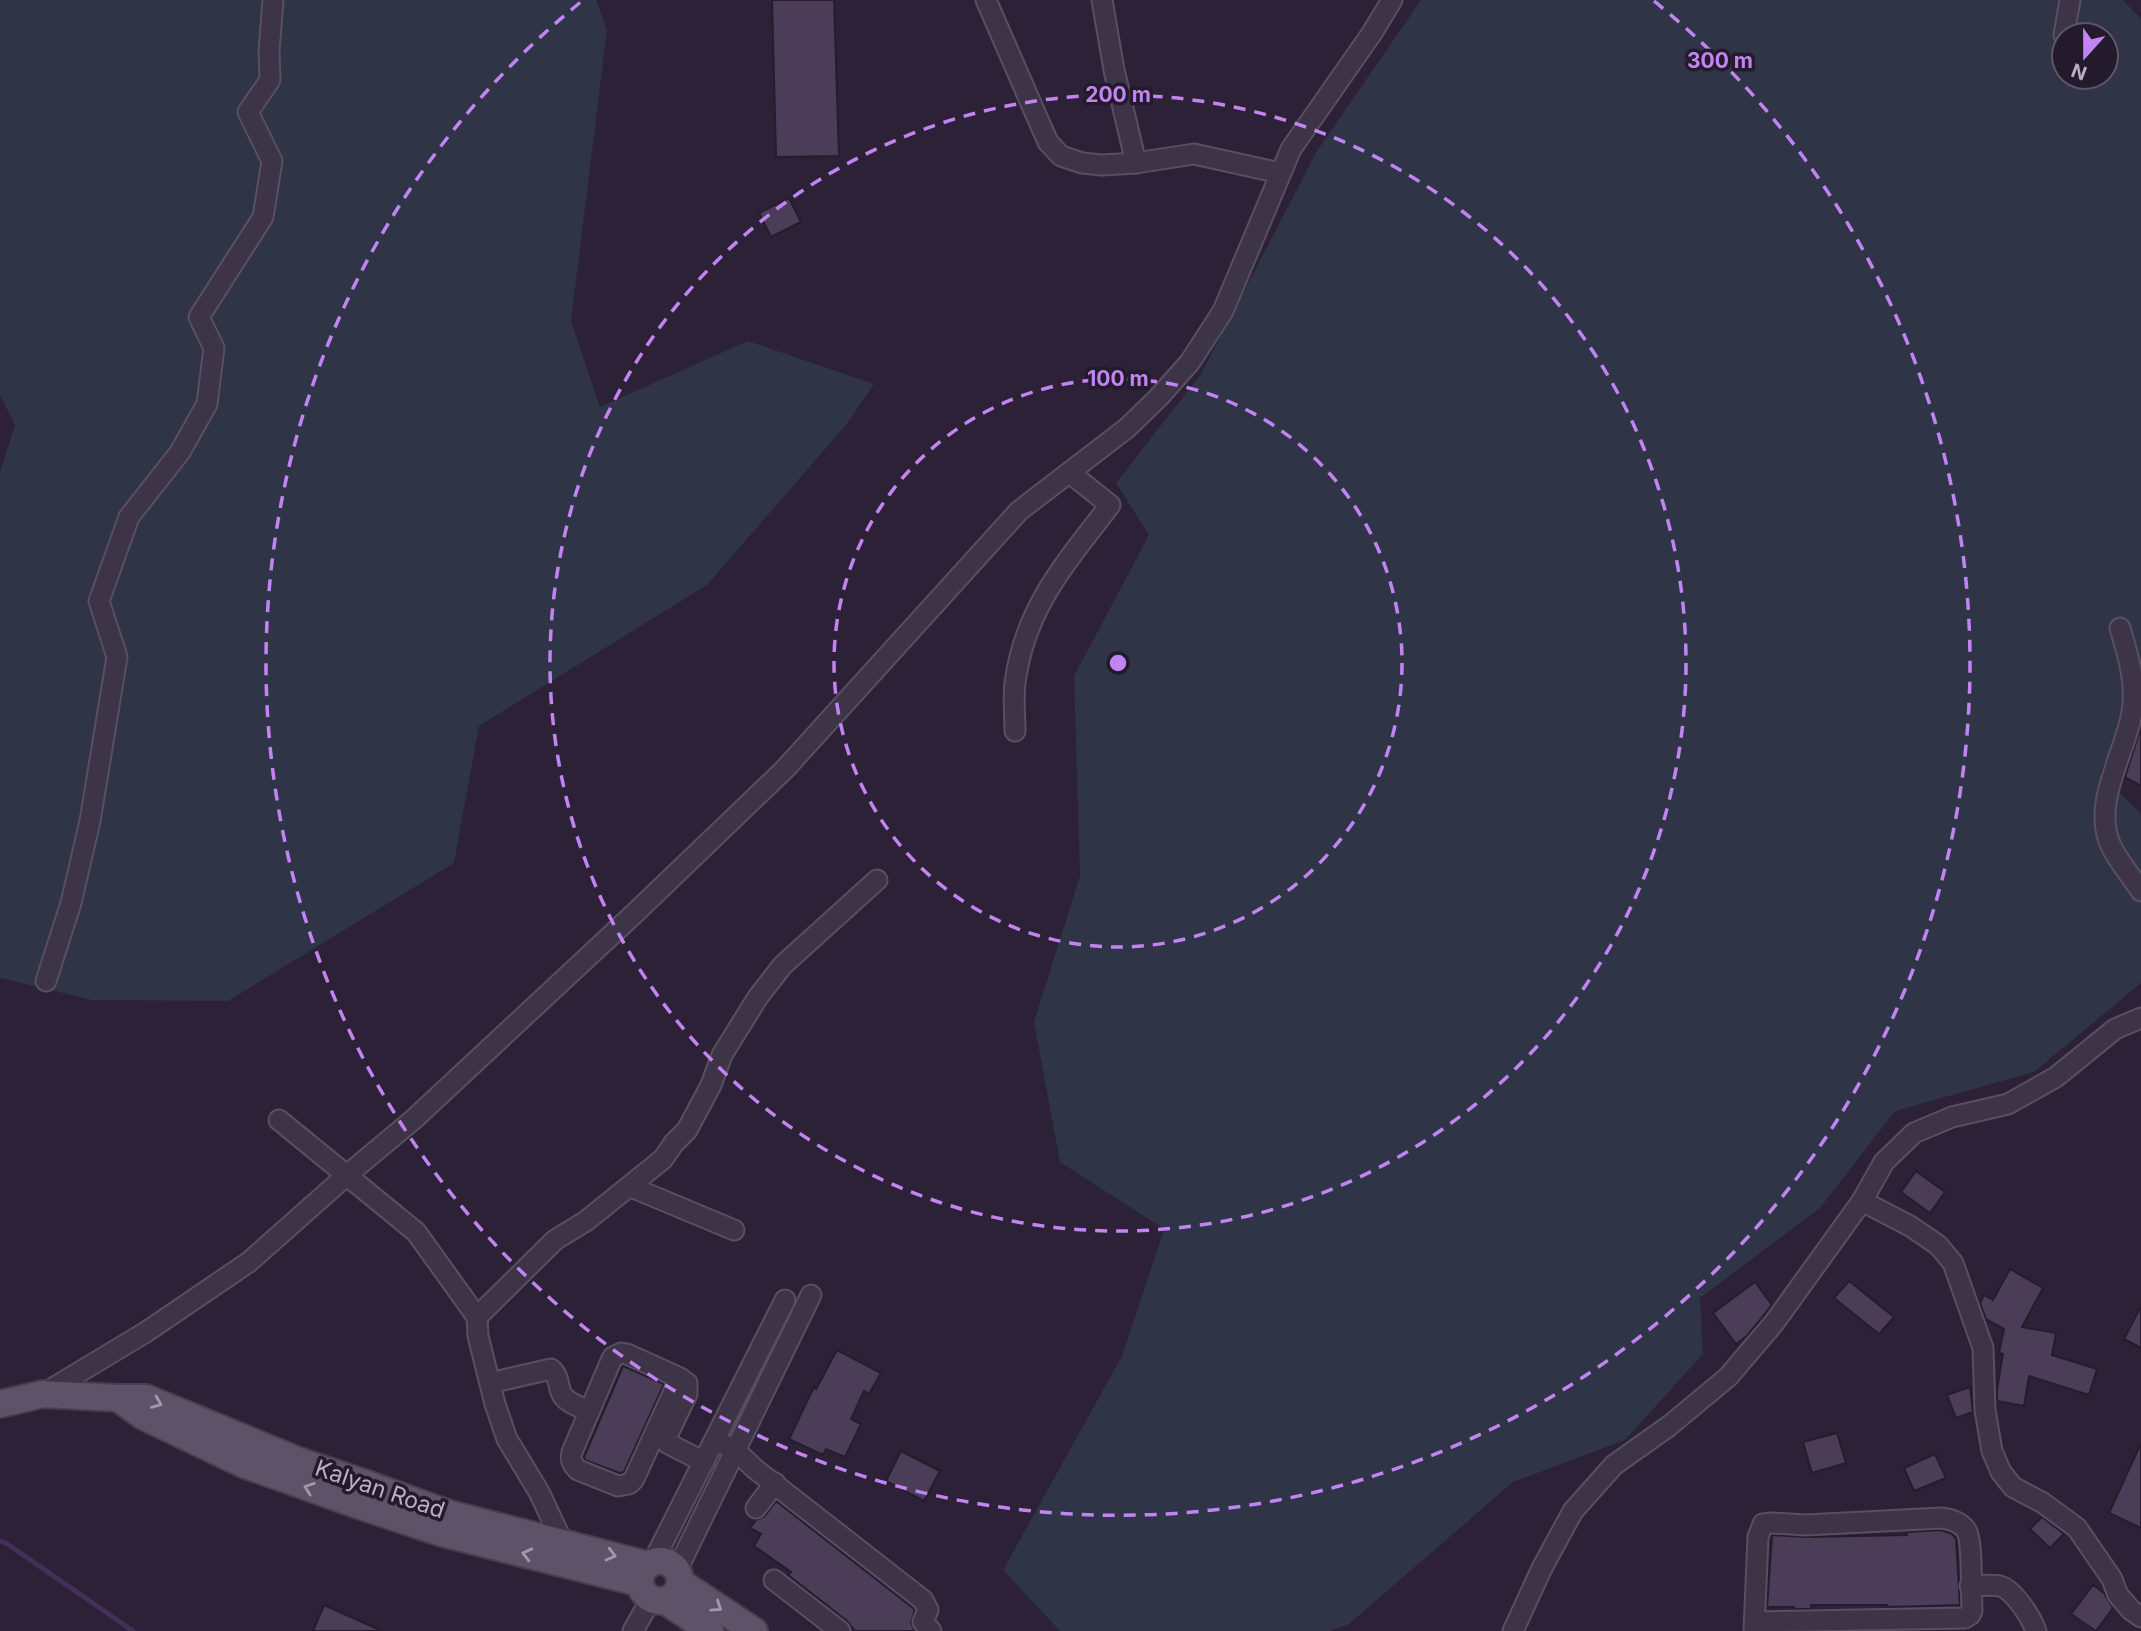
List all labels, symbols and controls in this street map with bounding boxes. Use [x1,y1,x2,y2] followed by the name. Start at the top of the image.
[2050,21,2120,91] north arrow
[1687,48,1753,73] text: 300 m
[2068,58,2090,85] text: N
[1085,82,1151,107] text: 200 m
[1087,366,1149,391] text: 100 m
[1106,651,1130,675] centre of rings
[150,1394,162,1408] one-way arrow
[311,1454,449,1524] street label: Kalyan Road
[304,1482,316,1496] one-way arrow
[605,1547,617,1562] one-way arrow
[521,1548,533,1562] one-way arrow
[709,1598,722,1611] one-way arrow

